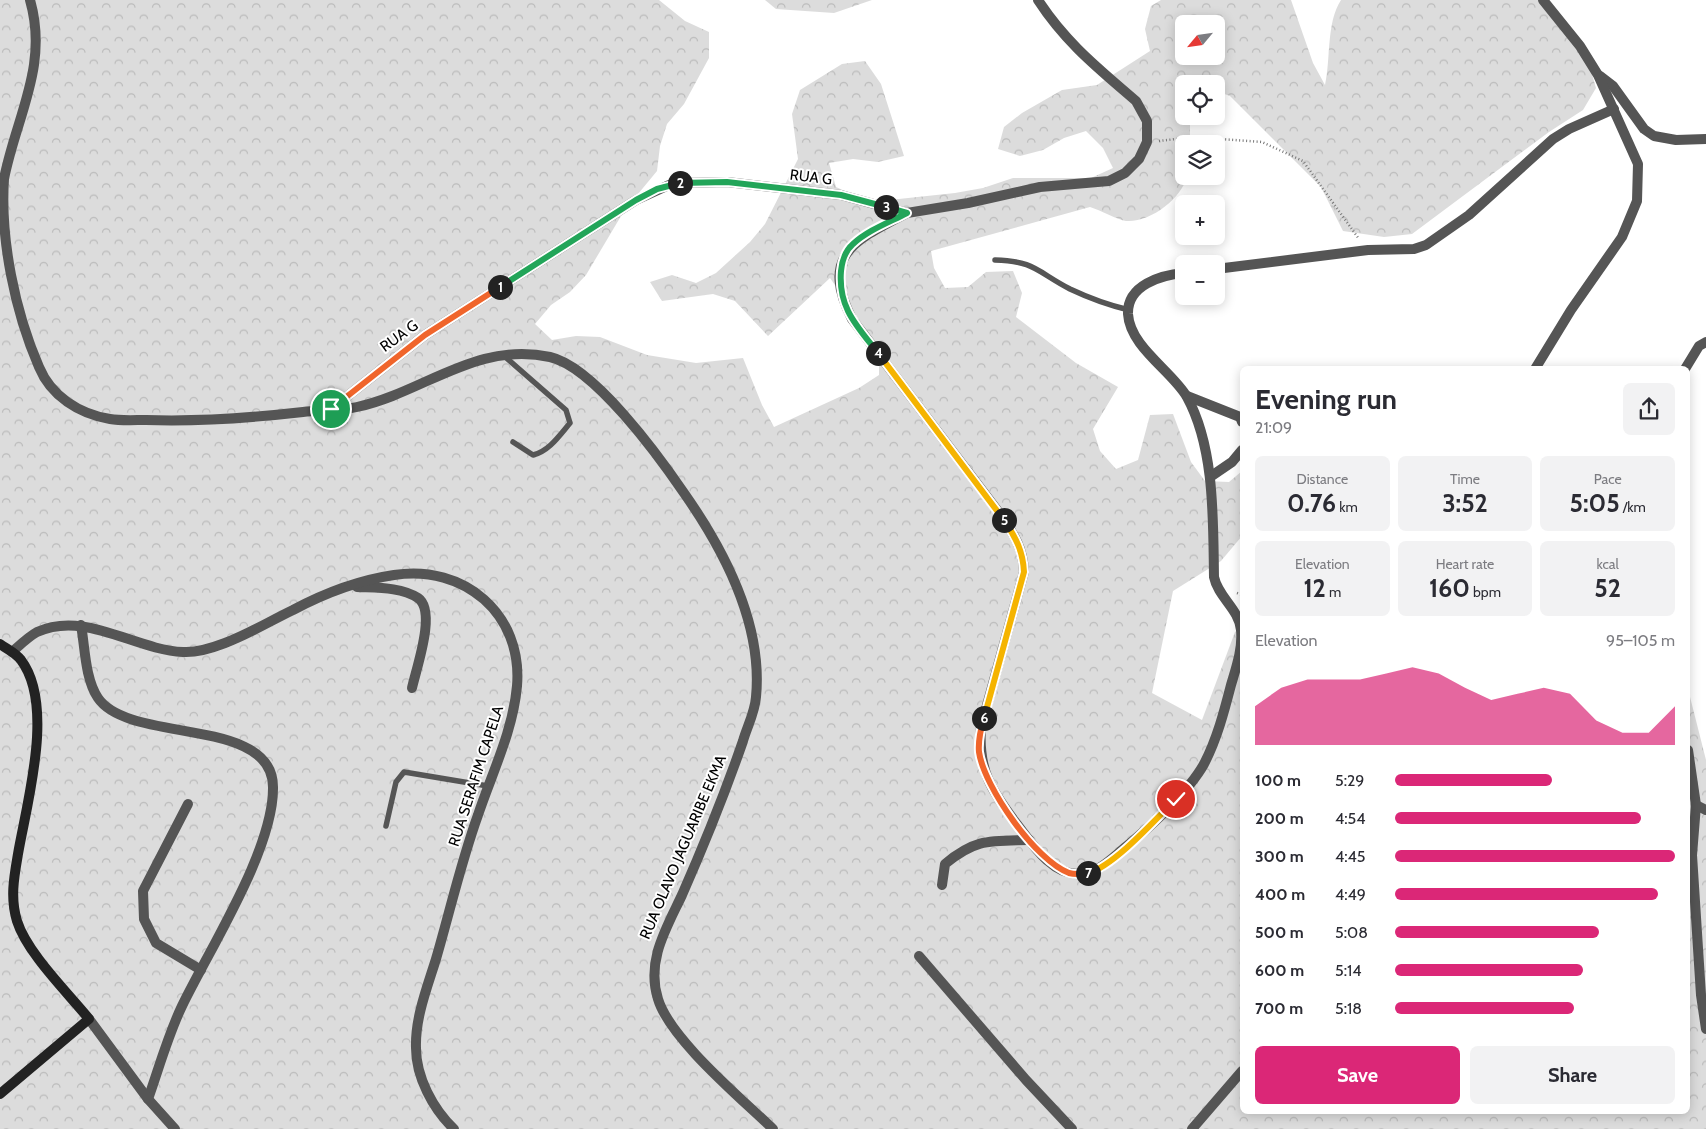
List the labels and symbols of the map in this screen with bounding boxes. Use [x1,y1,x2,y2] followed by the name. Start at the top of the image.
[1175,15,1225,65] north arrow
[789,165,833,189] street label: RUA G
[668,170,692,196] pin: 2
[874,194,898,220] pin: 3
[488,274,512,300] pin: 1
[377,316,421,356] street label: RUA G
[866,340,890,366] pin: 4
[310,388,352,430] pin
[992,508,1016,532] pin: 5
[445,703,507,849] street label: RUA SERAFIM CAPELA
[972,706,996,730] pin: 6
[636,752,730,942] street label: RUA OLAVO JAGUARIBE EKMA
[1155,778,1197,820] pin
[1076,860,1100,886] pin: 7

